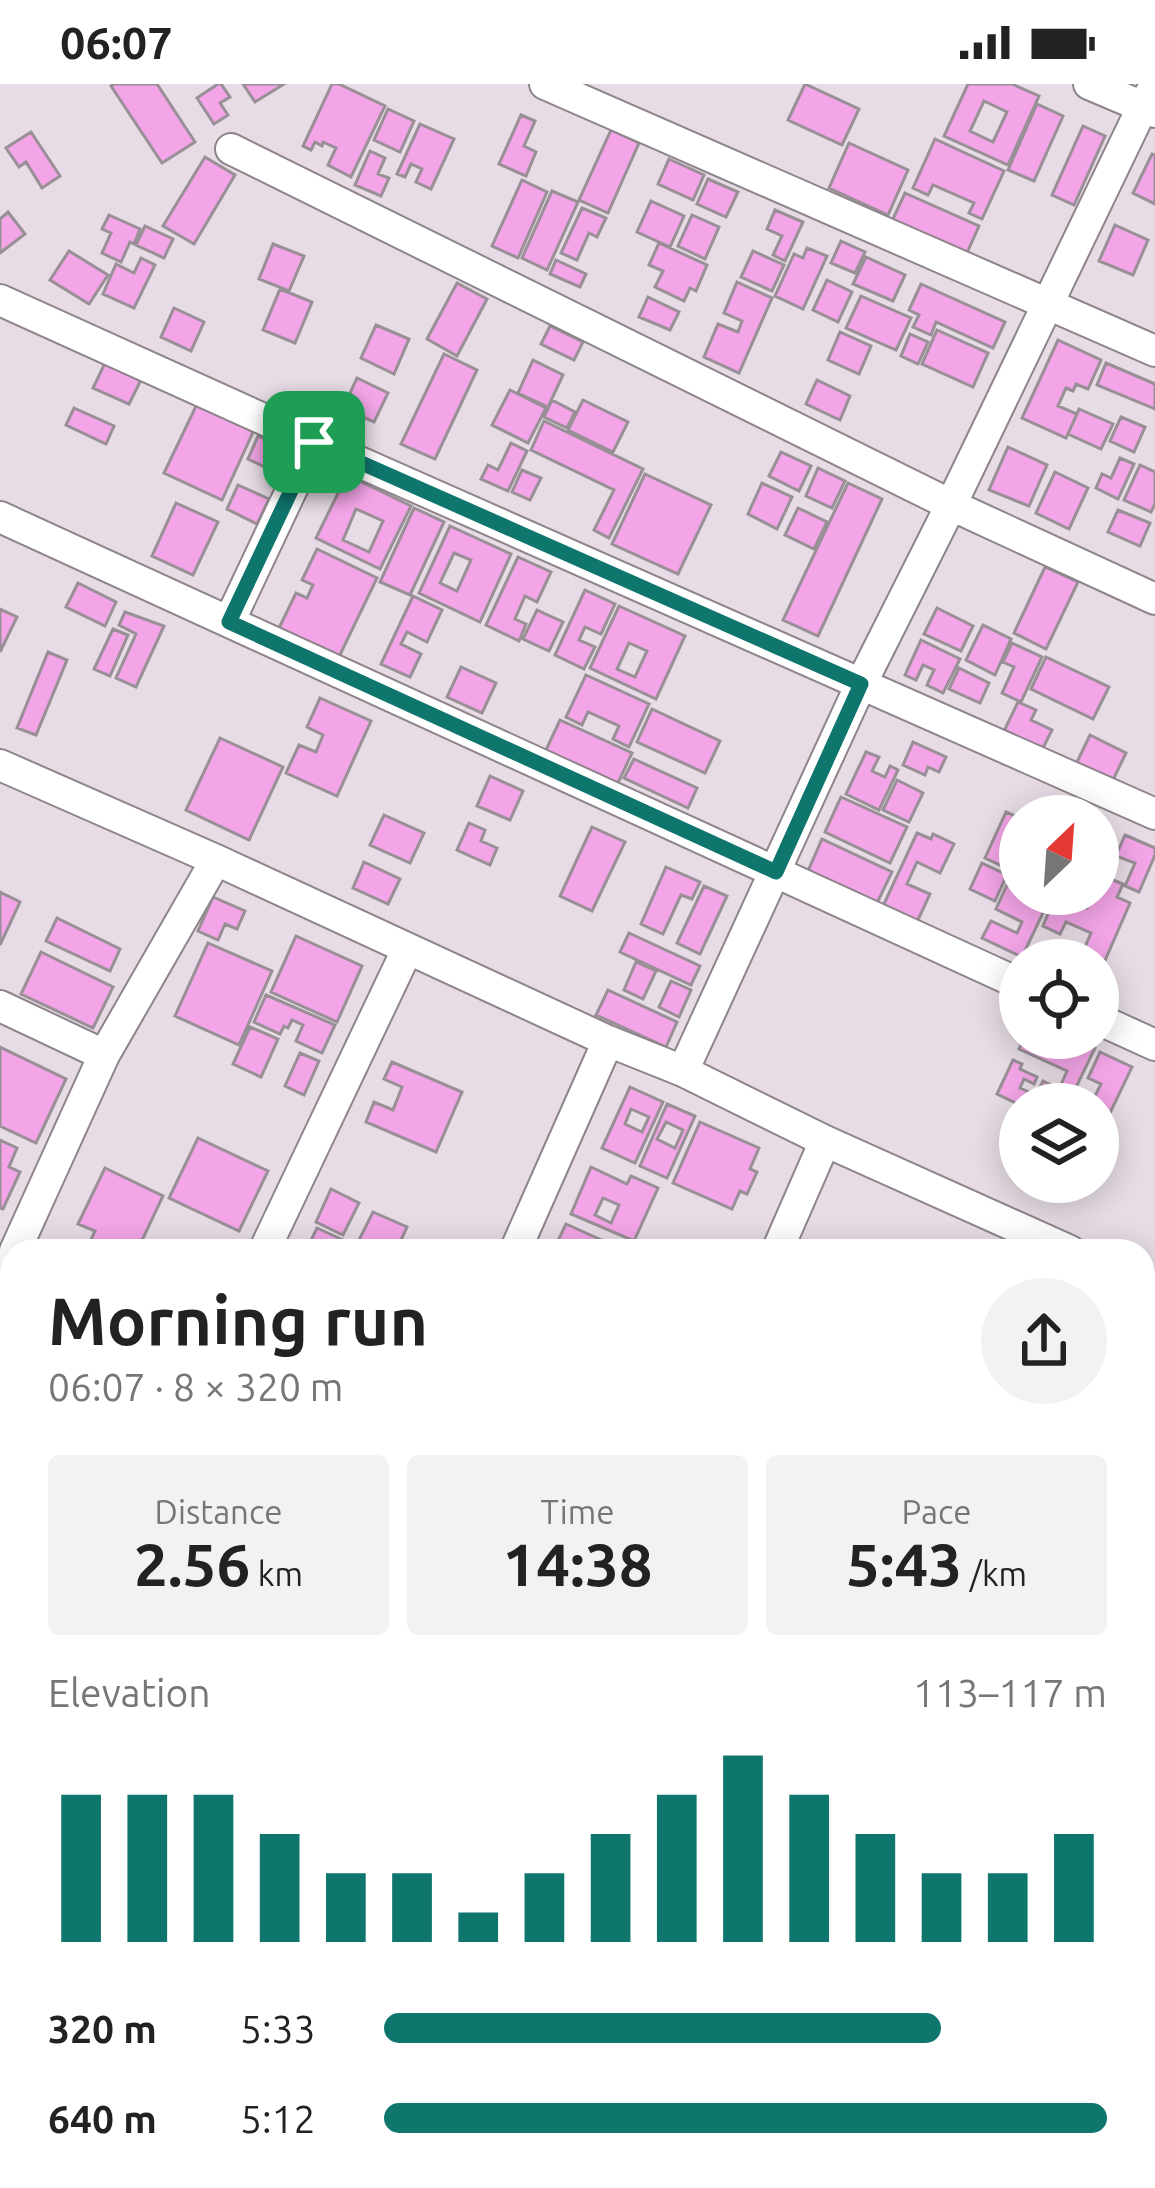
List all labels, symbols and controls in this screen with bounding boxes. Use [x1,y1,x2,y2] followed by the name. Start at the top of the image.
[60,17,173,68] text: 06:07
[263,391,365,493] pin
[281,409,347,475] icon: arrive
[999,795,1119,915] north arrow
[999,795,1119,1203] map controls
[999,939,1119,1059] button: locate
[999,1083,1119,1203] button: layers
[981,1278,1107,1404] button: share
[48,1283,428,1357] text: Morning run
[48,1365,343,1408] text: 06:07 · 8 × 320 m
[155,1493,282,1530] text: Distance
[541,1493,614,1530] text: Time
[902,1493,971,1530] text: Pace
[134,1530,250,1597] text: 2.56
[502,1530,653,1597] text: 14:38
[846,1530,962,1597] text: 5:43
[250,1555,303,1592] text: km
[962,1555,1027,1592] text: /km
[48,1671,211,1714] text: Elevation
[913,1671,1107,1714] text: 113–117 m
[48,2007,157,2050] text: 320 m
[240,2007,316,2050] text: 5:33
[48,2097,157,2140] text: 640 m
[240,2097,316,2140] text: 5:12

